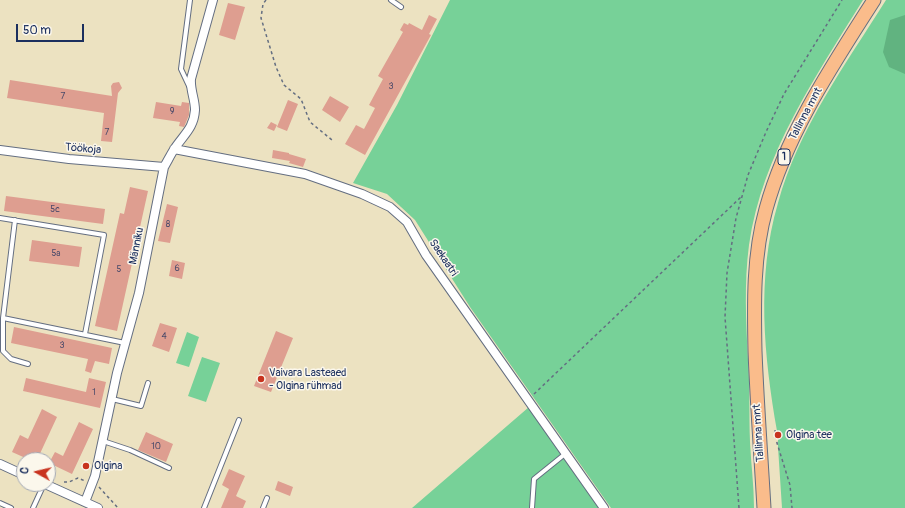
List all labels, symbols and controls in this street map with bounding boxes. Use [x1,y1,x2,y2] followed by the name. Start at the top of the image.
[18,16,86,42] scale bar
[23,23,51,38] text: 50 m
[388,82,394,92] house number: 3
[787,85,825,143] street label: Tallinna mnt
[61,92,65,102] house number: 7
[170,107,174,117] house number: 9
[105,128,109,138] house number: 7
[64,141,102,157] street label: Töökoja
[778,149,790,165] road number: 1
[50,205,60,215] house number: 5c
[166,220,170,230] house number: 8
[127,226,147,266] street label: Männiku
[426,237,460,279] street label: Saekaatri
[51,249,61,259] house number: 5a
[174,264,180,274] house number: 6
[117,265,121,275] house number: 5
[161,332,167,342] house number: 4
[59,341,65,351] house number: 3
[269,366,347,392] place label: Vaivara Lasteaed - Olgina rühmad
[256,374,266,384] marker: Vaivara Lasteaed - Olgina rühmad
[92,388,96,398] house number: 1
[750,404,768,462] street label: Tallinna mnt
[786,428,832,442] place label: Olgina tee
[773,430,783,440] marker: Olgina tee
[151,442,161,452] house number: 10
[16,452,56,492] north arrow
[94,459,122,473] place label: Olgina
[81,461,91,471] marker: Olgina
[18,466,32,475] text: С

